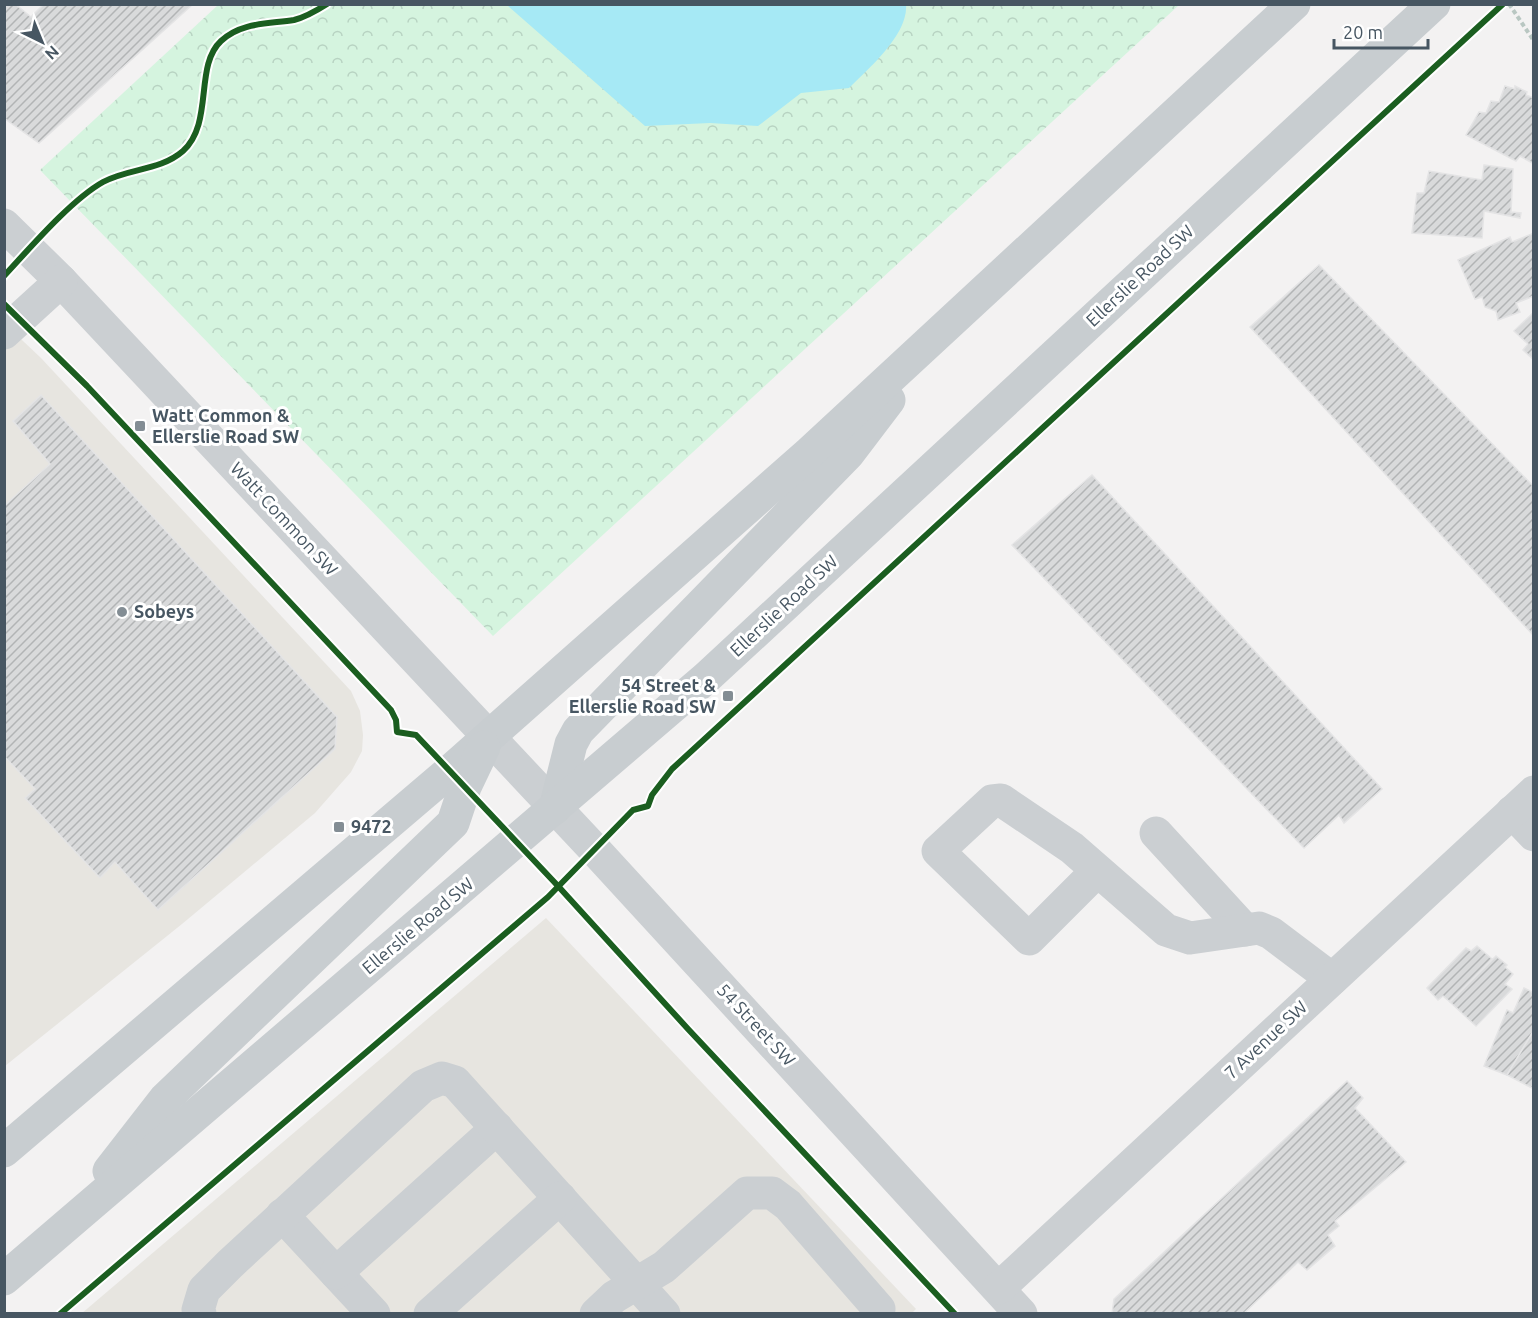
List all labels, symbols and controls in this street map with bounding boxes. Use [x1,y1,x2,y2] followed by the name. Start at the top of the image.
[12,12,72,72] north arrow
[1334,12,1428,50] scale bar
[1343,22,1383,42] text: 20 m
[42,42,63,64] text: N
[1082,220,1197,330] street label: Ellerslie Road SW
[152,405,299,446] place label: Watt Common & Ellerslie Road SW
[133,419,147,433] marker: Watt Common & Ellerslie Road SW
[227,458,343,579] street label: Watt Common SW
[726,550,841,660] street label: Ellerslie Road SW
[134,601,194,621] place label: Sobeys
[115,605,129,619] marker: Sobeys
[569,675,717,716] place label: 54 Street & Ellerslie Road SW
[721,689,735,703] marker: 54 Street & Ellerslie Road SW
[351,816,392,836] place label: 9472
[332,820,346,834] marker: 9472
[358,873,477,978] street label: Ellerslie Road SW
[714,979,800,1070] street label: 54 Street SW
[1220,996,1311,1082] street label: 7 Avenue SW

